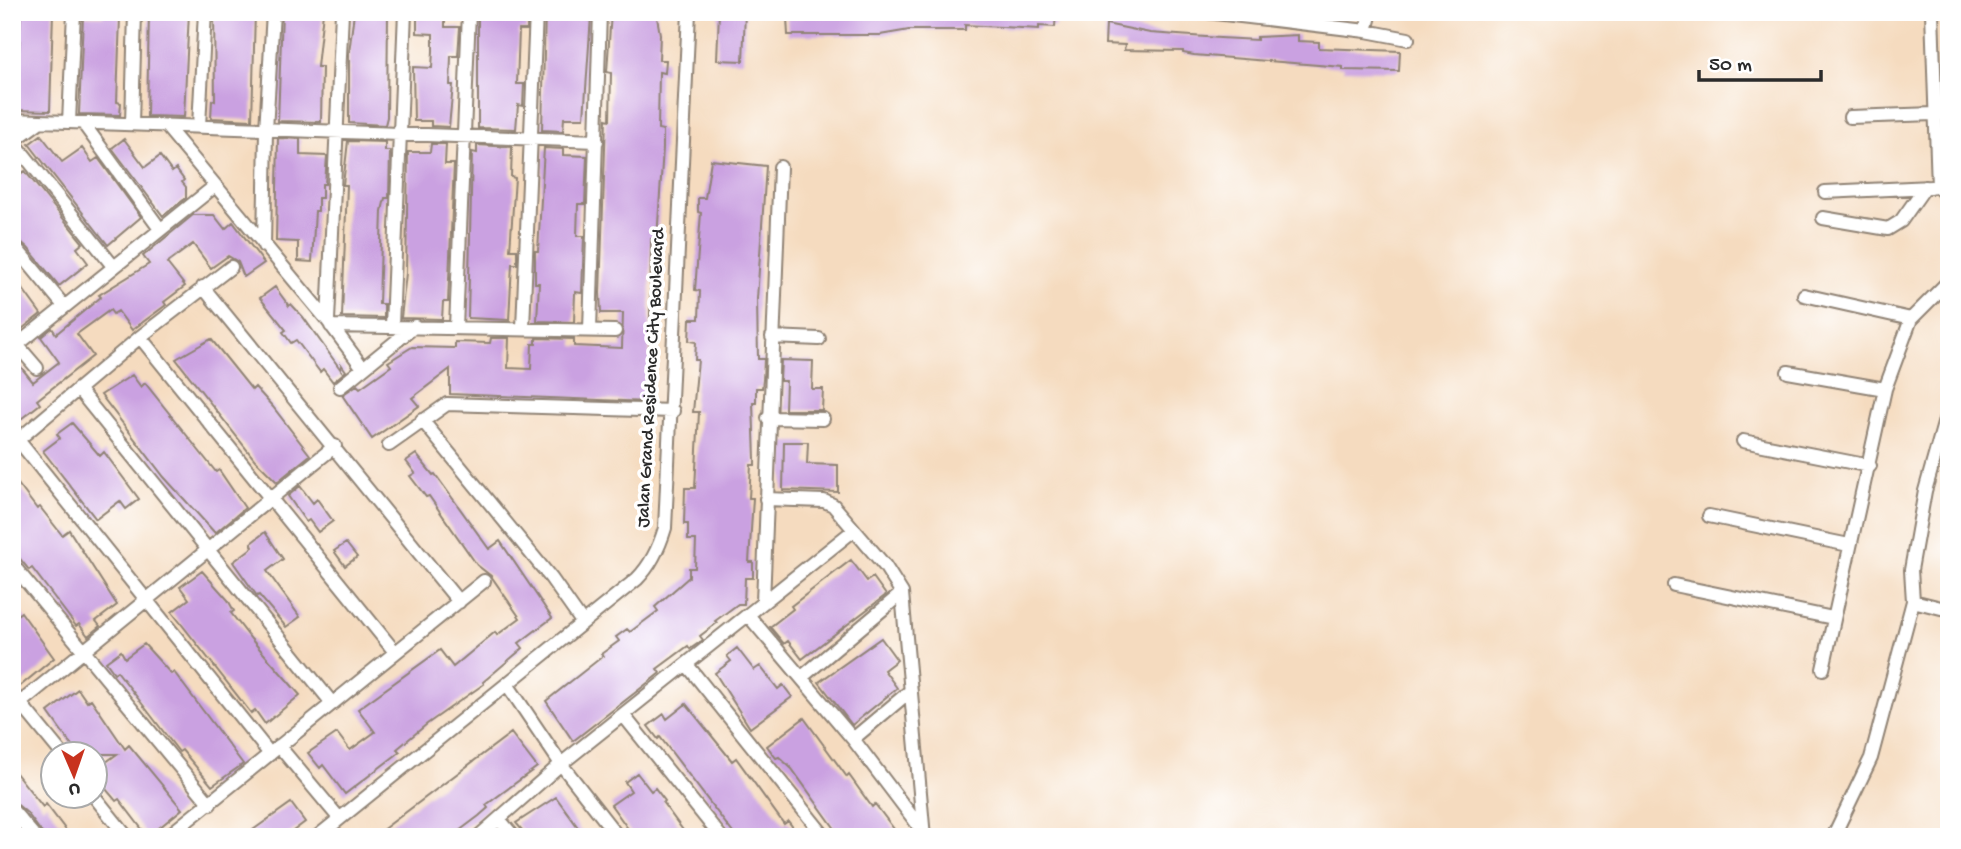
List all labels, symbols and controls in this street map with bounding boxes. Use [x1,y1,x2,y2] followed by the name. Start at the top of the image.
[1699,38,1821,82] scale bar
[1709,54,1752,79] text: 50 m
[633,226,671,528] street label: Jalan Grand Residence City Boulevard
[38,740,108,810] north arrow
[69,777,80,800] text: U

